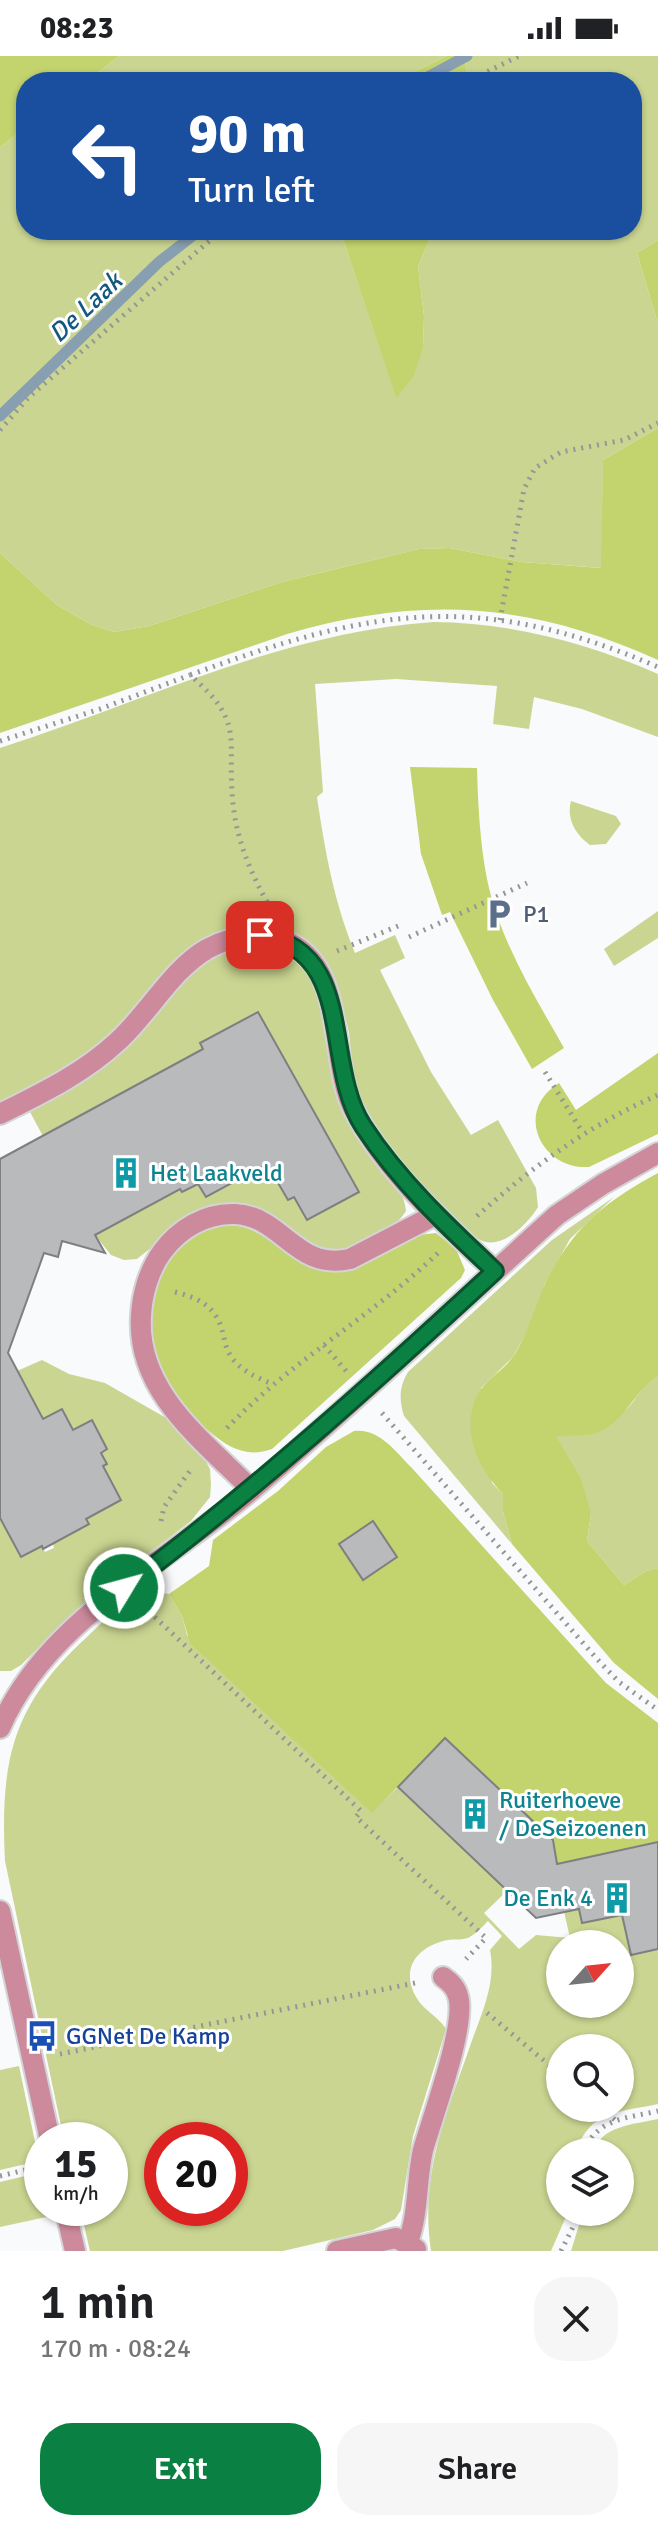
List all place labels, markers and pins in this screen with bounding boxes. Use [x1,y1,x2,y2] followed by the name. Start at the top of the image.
[482,897,516,931] parking icon: P1
[523,899,550,929] place label: P1
[226,901,294,969] pin
[109,1156,143,1190] building icon: Het Laakveld
[150,1158,283,1188] place label: Het Laakveld
[499,1785,647,1843] place label: Ruiterhoeve / DeSeizoenen
[458,1797,492,1831] building icon: Ruiterhoeve / DeSeizoenen
[600,1881,634,1915] building icon: De Enk 4
[503,1883,593,1913] place label: De Enk 4
[25,2019,59,2053] bus stop icon: GGNet De Kamp
[66,2021,230,2051] place label: GGNet De Kamp

